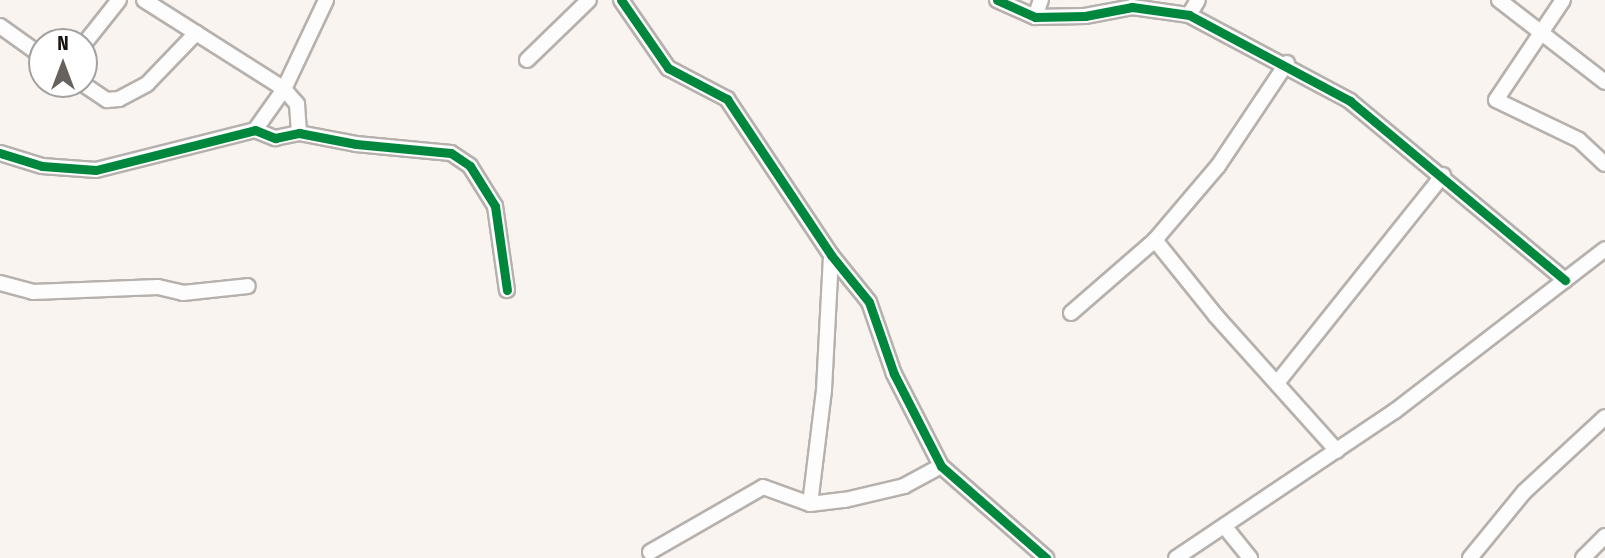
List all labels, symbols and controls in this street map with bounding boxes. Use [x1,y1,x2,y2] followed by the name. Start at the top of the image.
[28,28,98,98] north arrow
[57,32,69,55] text: N

